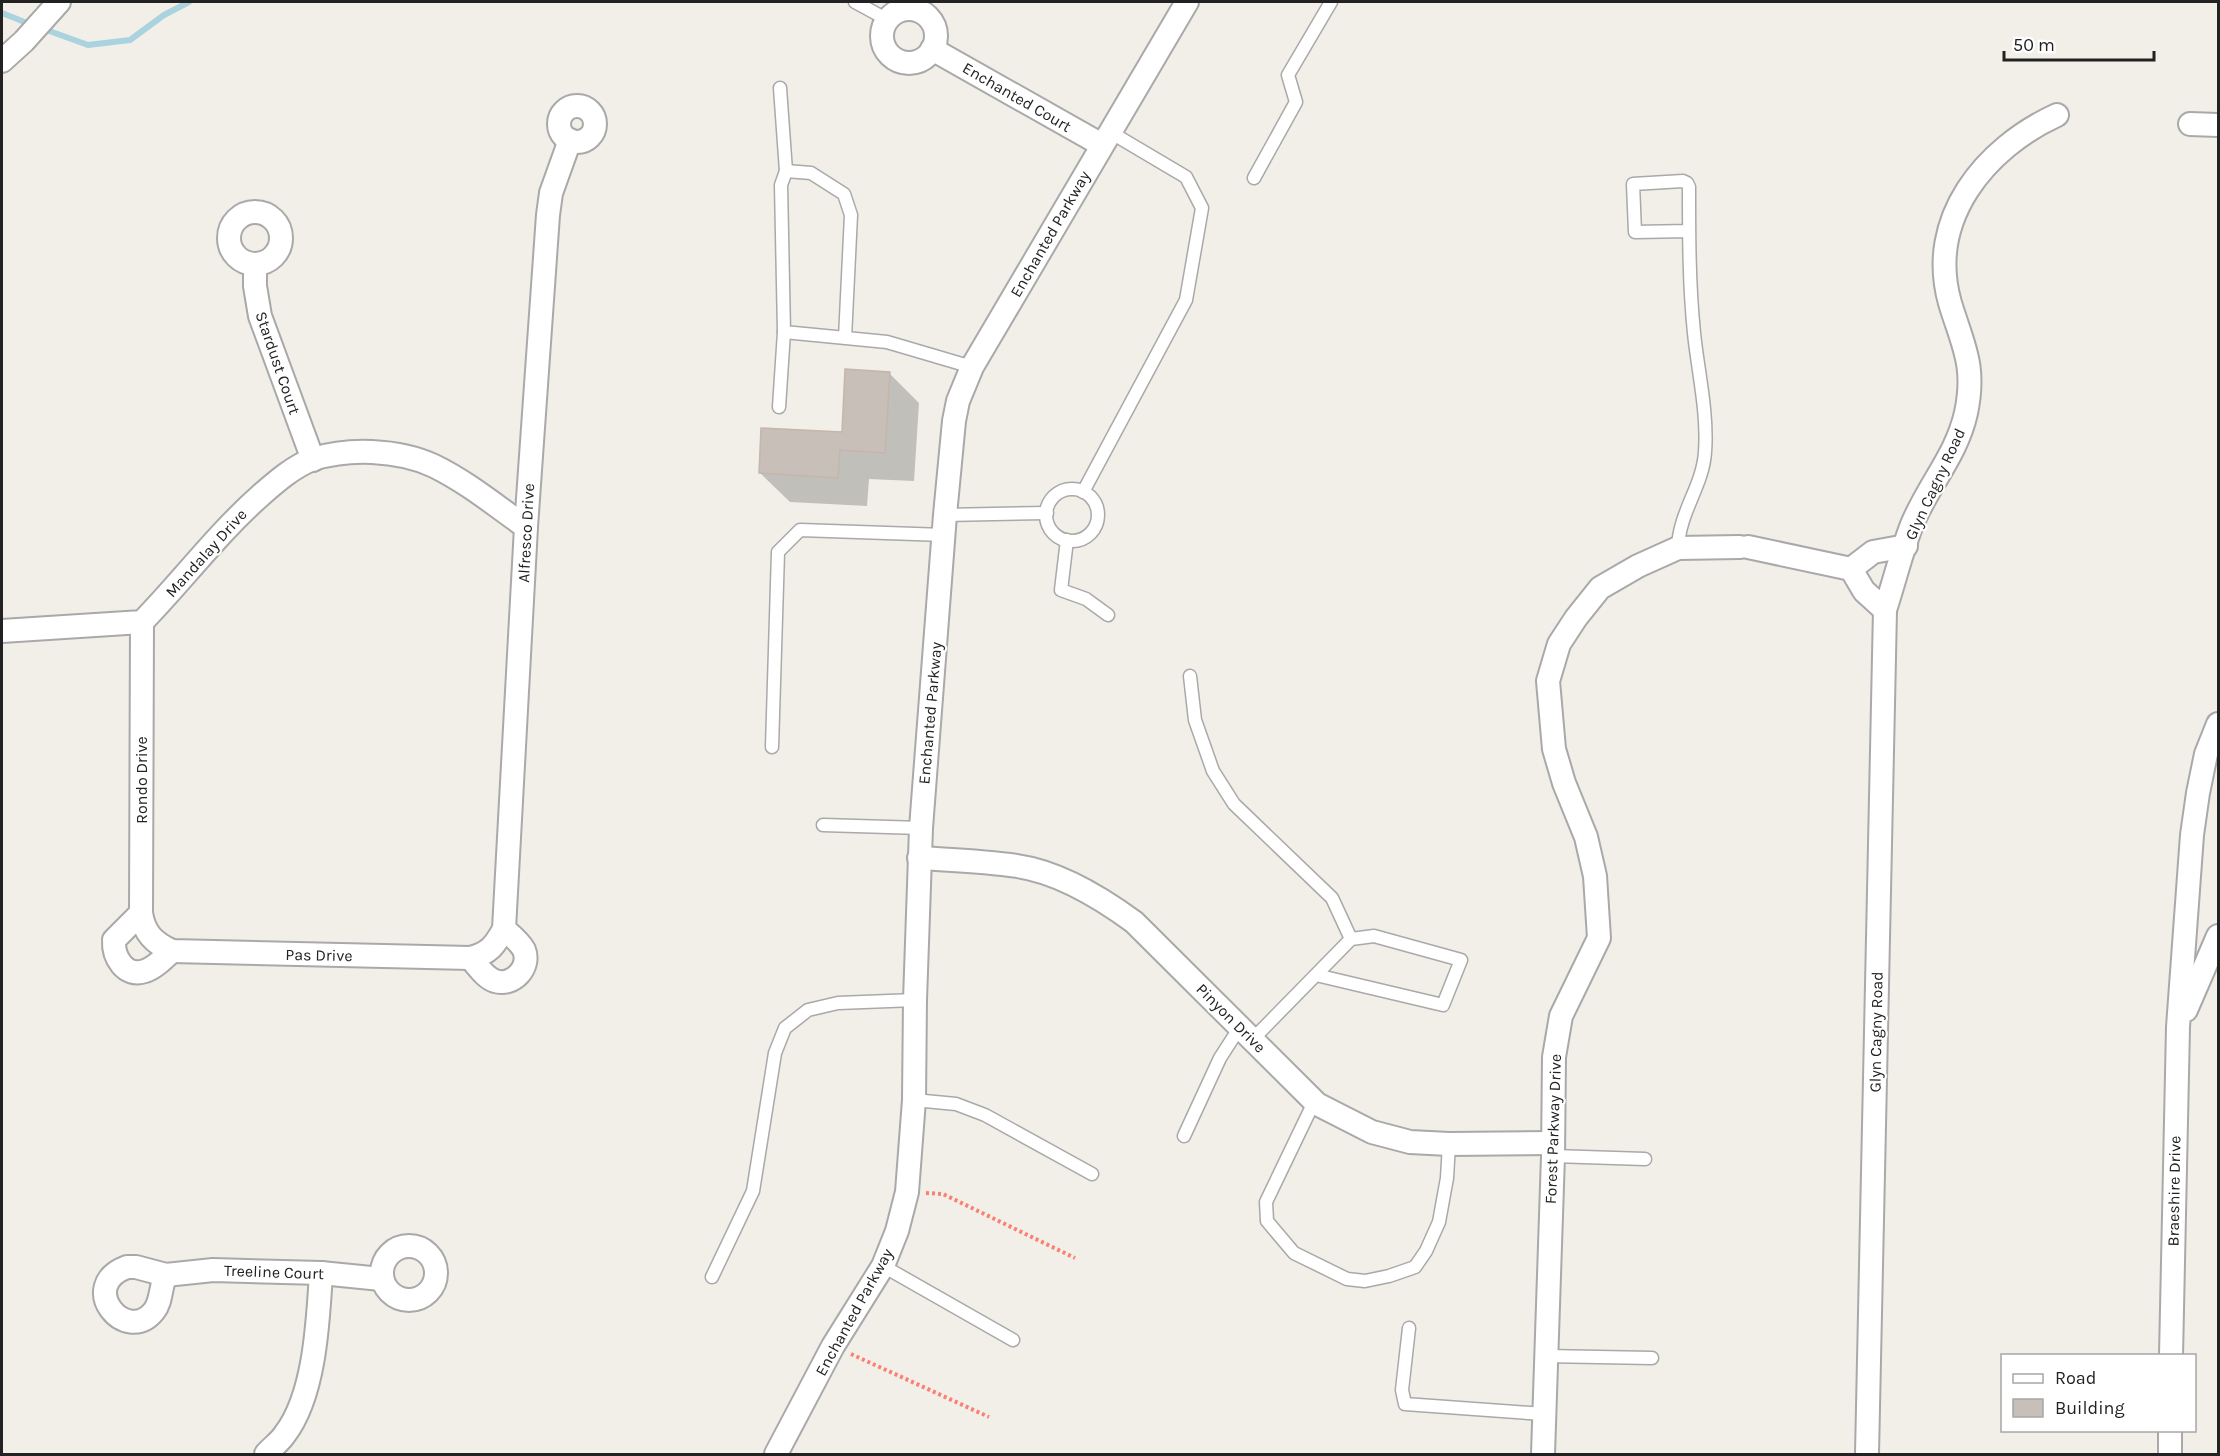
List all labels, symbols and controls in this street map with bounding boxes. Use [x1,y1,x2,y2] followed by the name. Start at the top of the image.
[2004,24,2154,62] scale bar
[2013,34,2055,56] text: 50 m
[959,58,1075,136] street label: Enchanted Court
[1006,167,1094,301] street label: Enchanted Parkway
[251,309,305,417] street label: Stardust Court
[1901,425,1969,543] street label: Glyn Cagny Road
[514,483,538,583] street label: Alfresco Drive
[161,505,251,601] street label: Mandalay Drive
[914,640,946,785] street label: Enchanted Parkway
[132,736,151,824] street label: Rondo Drive
[285,945,353,965] street label: Pas Drive
[1865,971,1887,1093] street label: Glyn Cagny Road
[1192,979,1270,1057] street label: Pinyon Drive
[1541,1054,1565,1204] street label: Forest Parkway Drive
[2164,1135,2184,1247] street label: Braeshire Drive
[811,1244,897,1379] street label: Enchanted Parkway
[224,1261,324,1283] street label: Treeline Court
[2001,1354,2196,1432] legend
[2055,1367,2096,1389] text: Road
[2055,1397,2125,1419] text: Building

